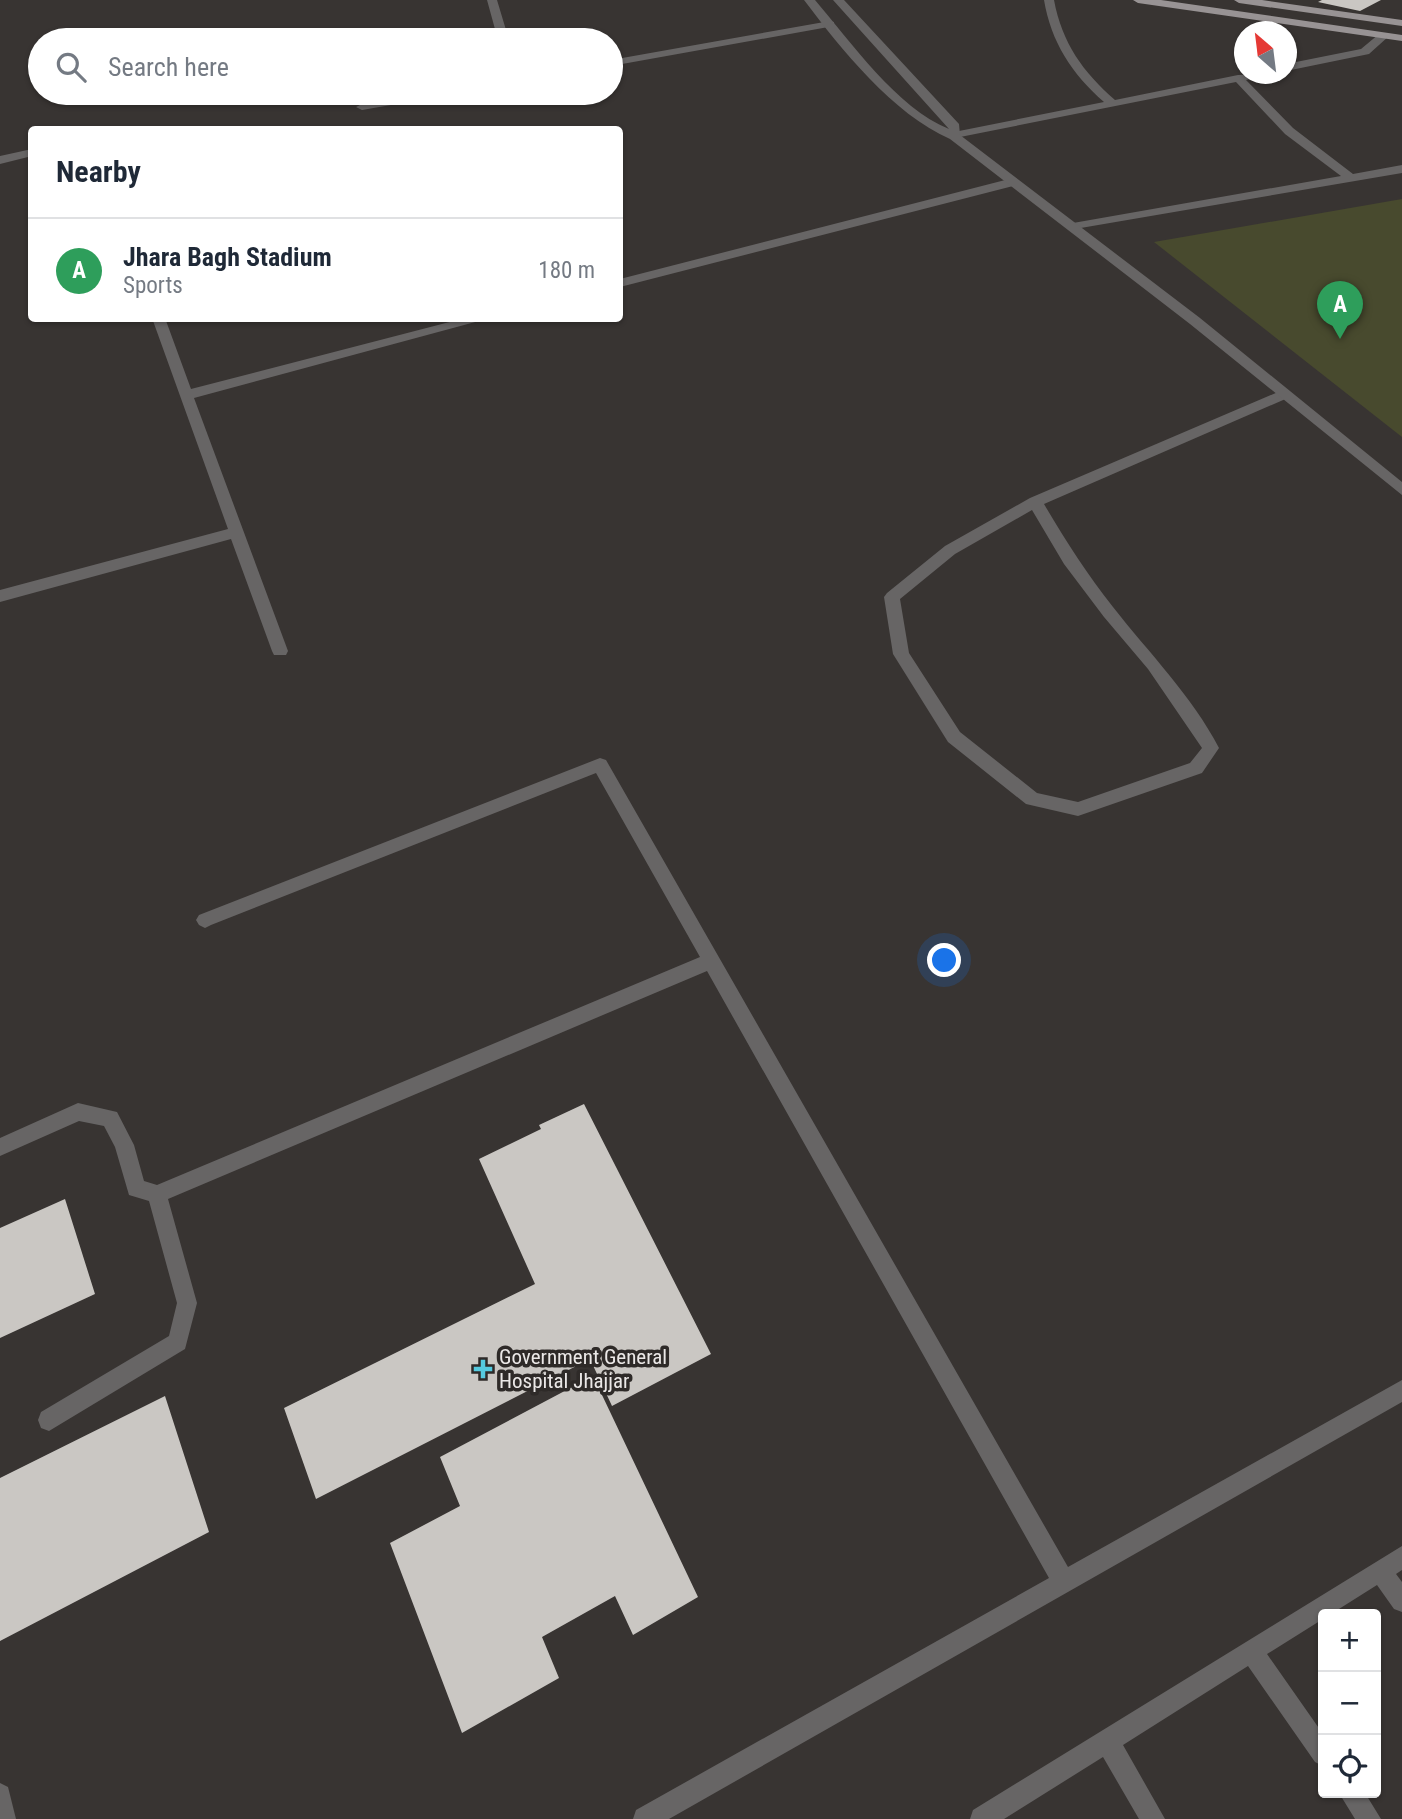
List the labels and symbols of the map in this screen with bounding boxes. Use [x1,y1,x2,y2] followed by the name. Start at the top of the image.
[1234,21,1297,84] north arrow
[1317,281,1363,339] pin: A
[927,943,961,977] your location
[499,1345,667,1393] place label: Government General Hospital Jhajjar
[473,1359,493,1379] marker: Government General Hospital Jhajjar

